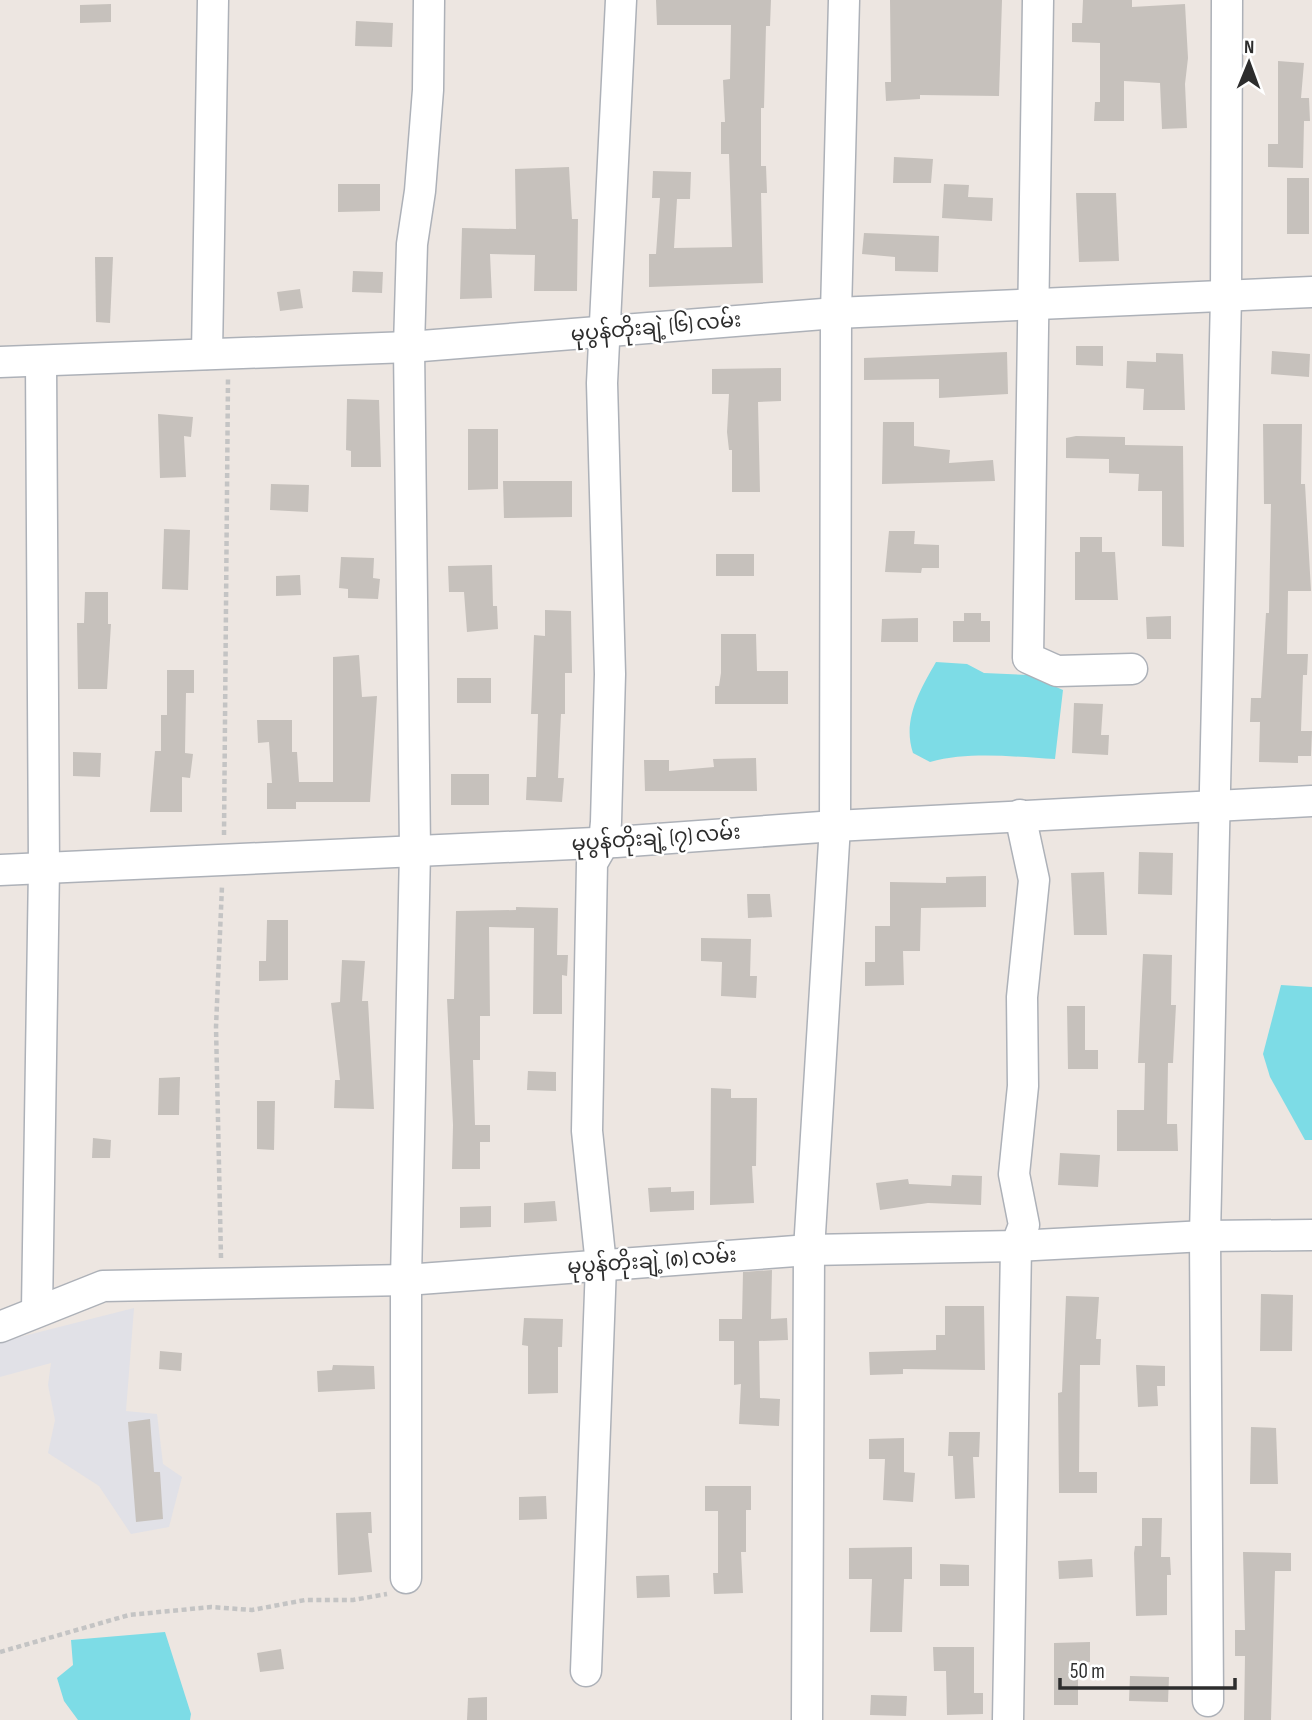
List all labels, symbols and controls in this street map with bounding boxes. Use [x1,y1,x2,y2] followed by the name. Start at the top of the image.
[1214,28,1284,98] north arrow
[1244,36,1255,59] text: N
[569,303,743,352] street label: မုပွန်တိုးချဲ့ (၆) လမ်း
[570,816,742,861] street label: မုပွန်တိုးချဲ့ (၇) လမ်း
[566,1239,738,1284] street label: မုပွန်တိုးချဲ့ (၈) လမ်း
[1060,1646,1235,1690] scale bar
[1070,1659,1105,1684] text: 50 m

